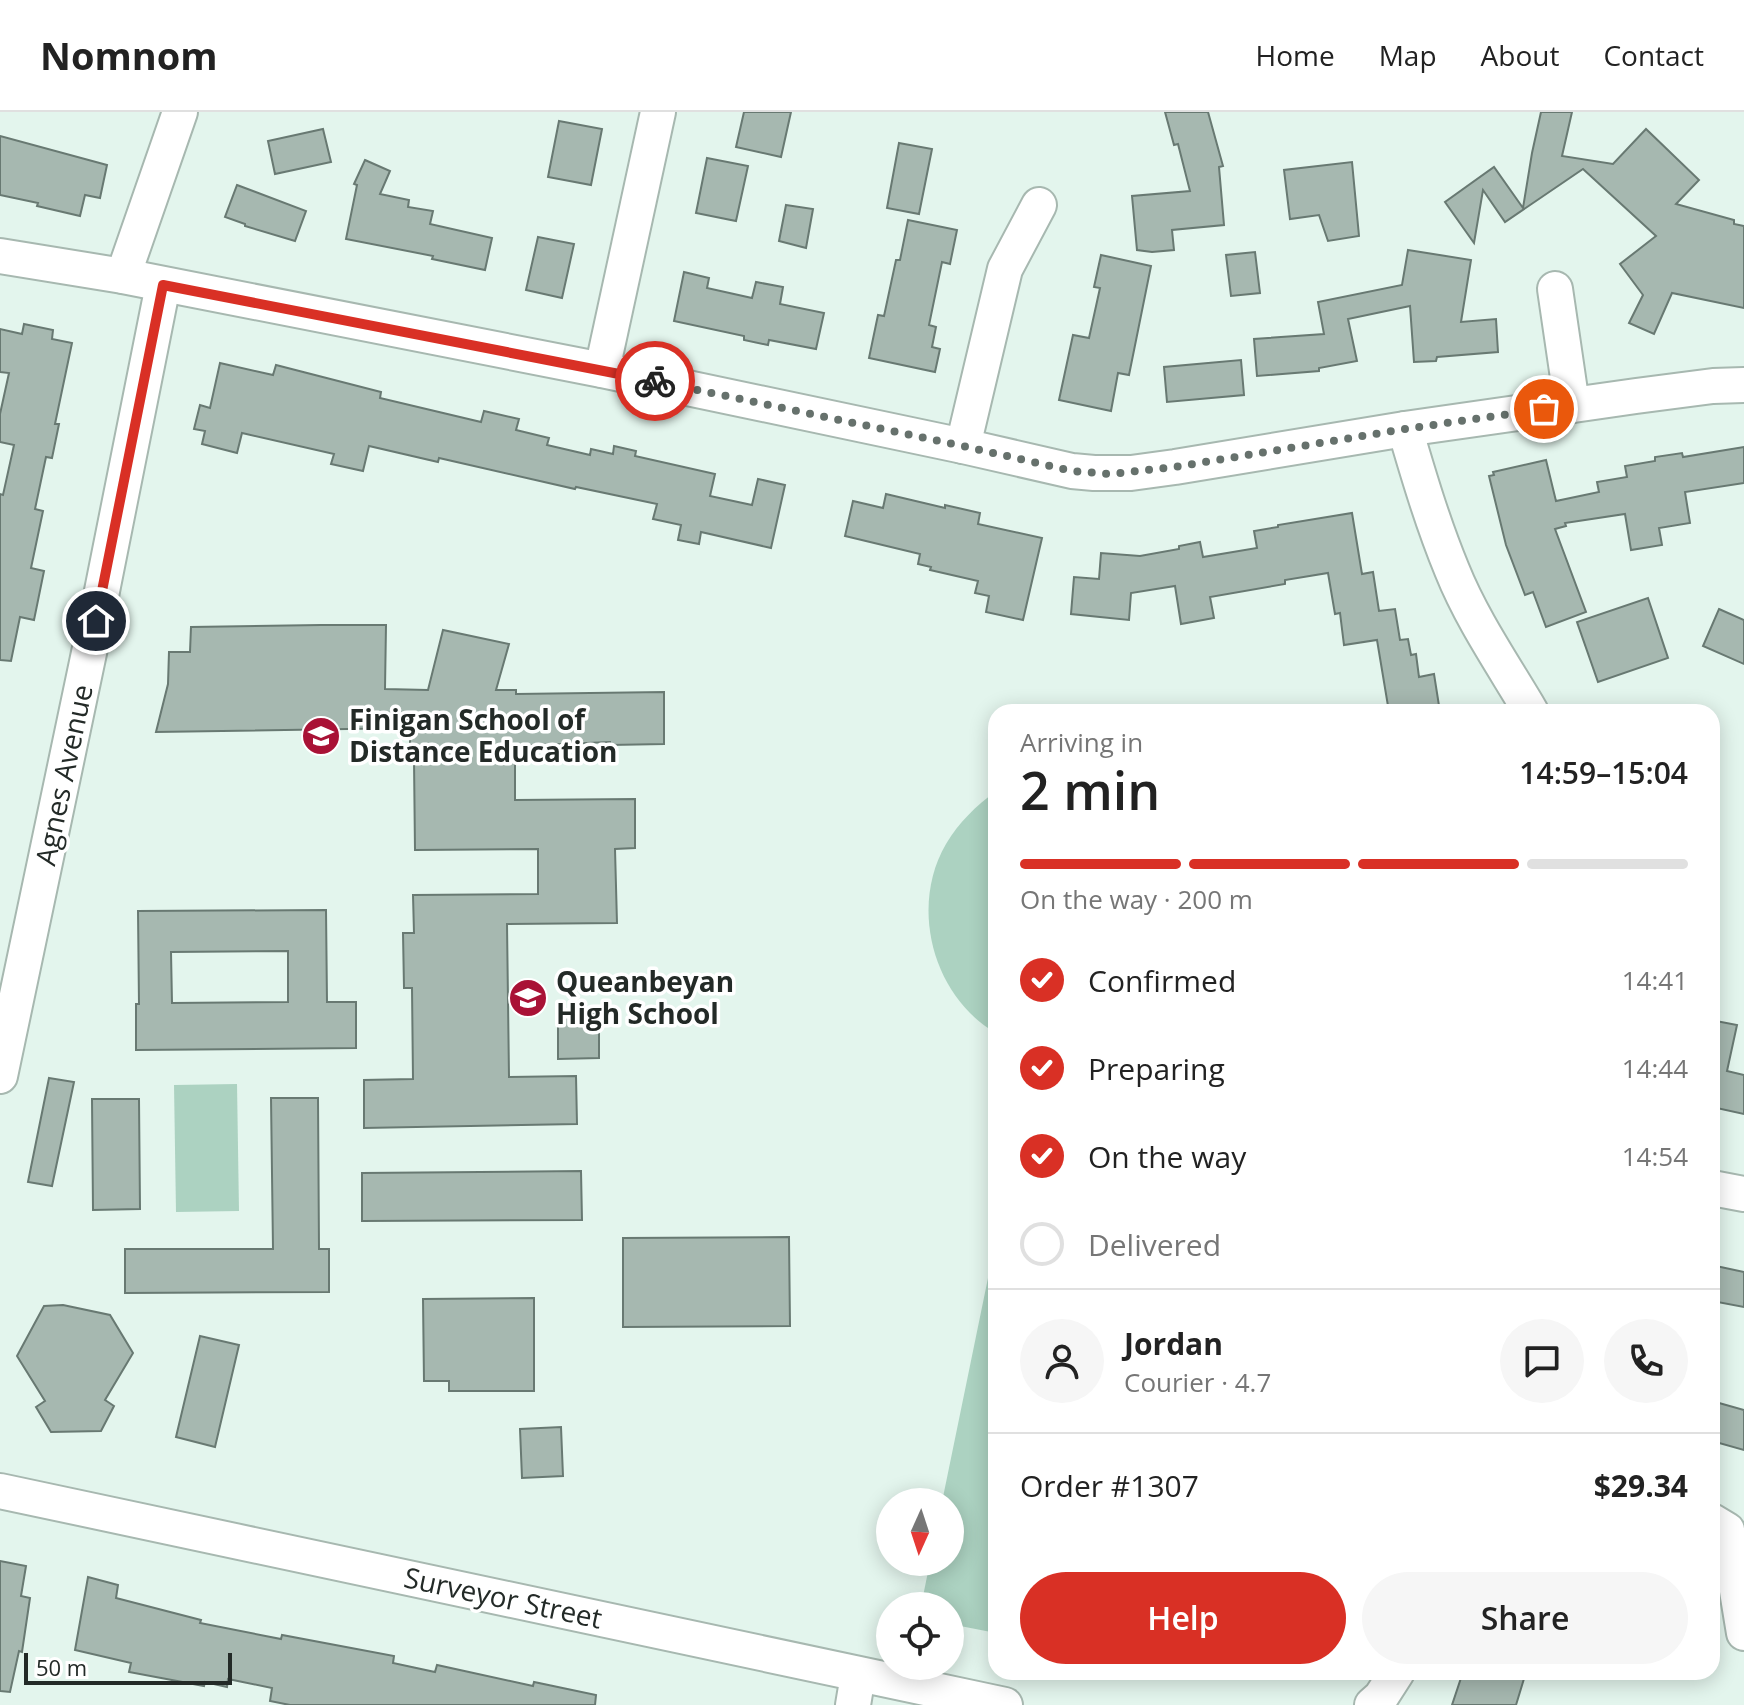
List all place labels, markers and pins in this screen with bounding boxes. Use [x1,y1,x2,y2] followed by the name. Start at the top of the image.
[1510,375,1578,443] pin
[62,587,130,655] pin
[349,700,617,770] place label: Finigan School of Distance Education
[300,715,342,757] school or university icon: Finigan School of Distance Education
[556,962,734,1032] place label: Queanbeyan High School
[507,977,549,1019] school or university icon: Queanbeyan High School

